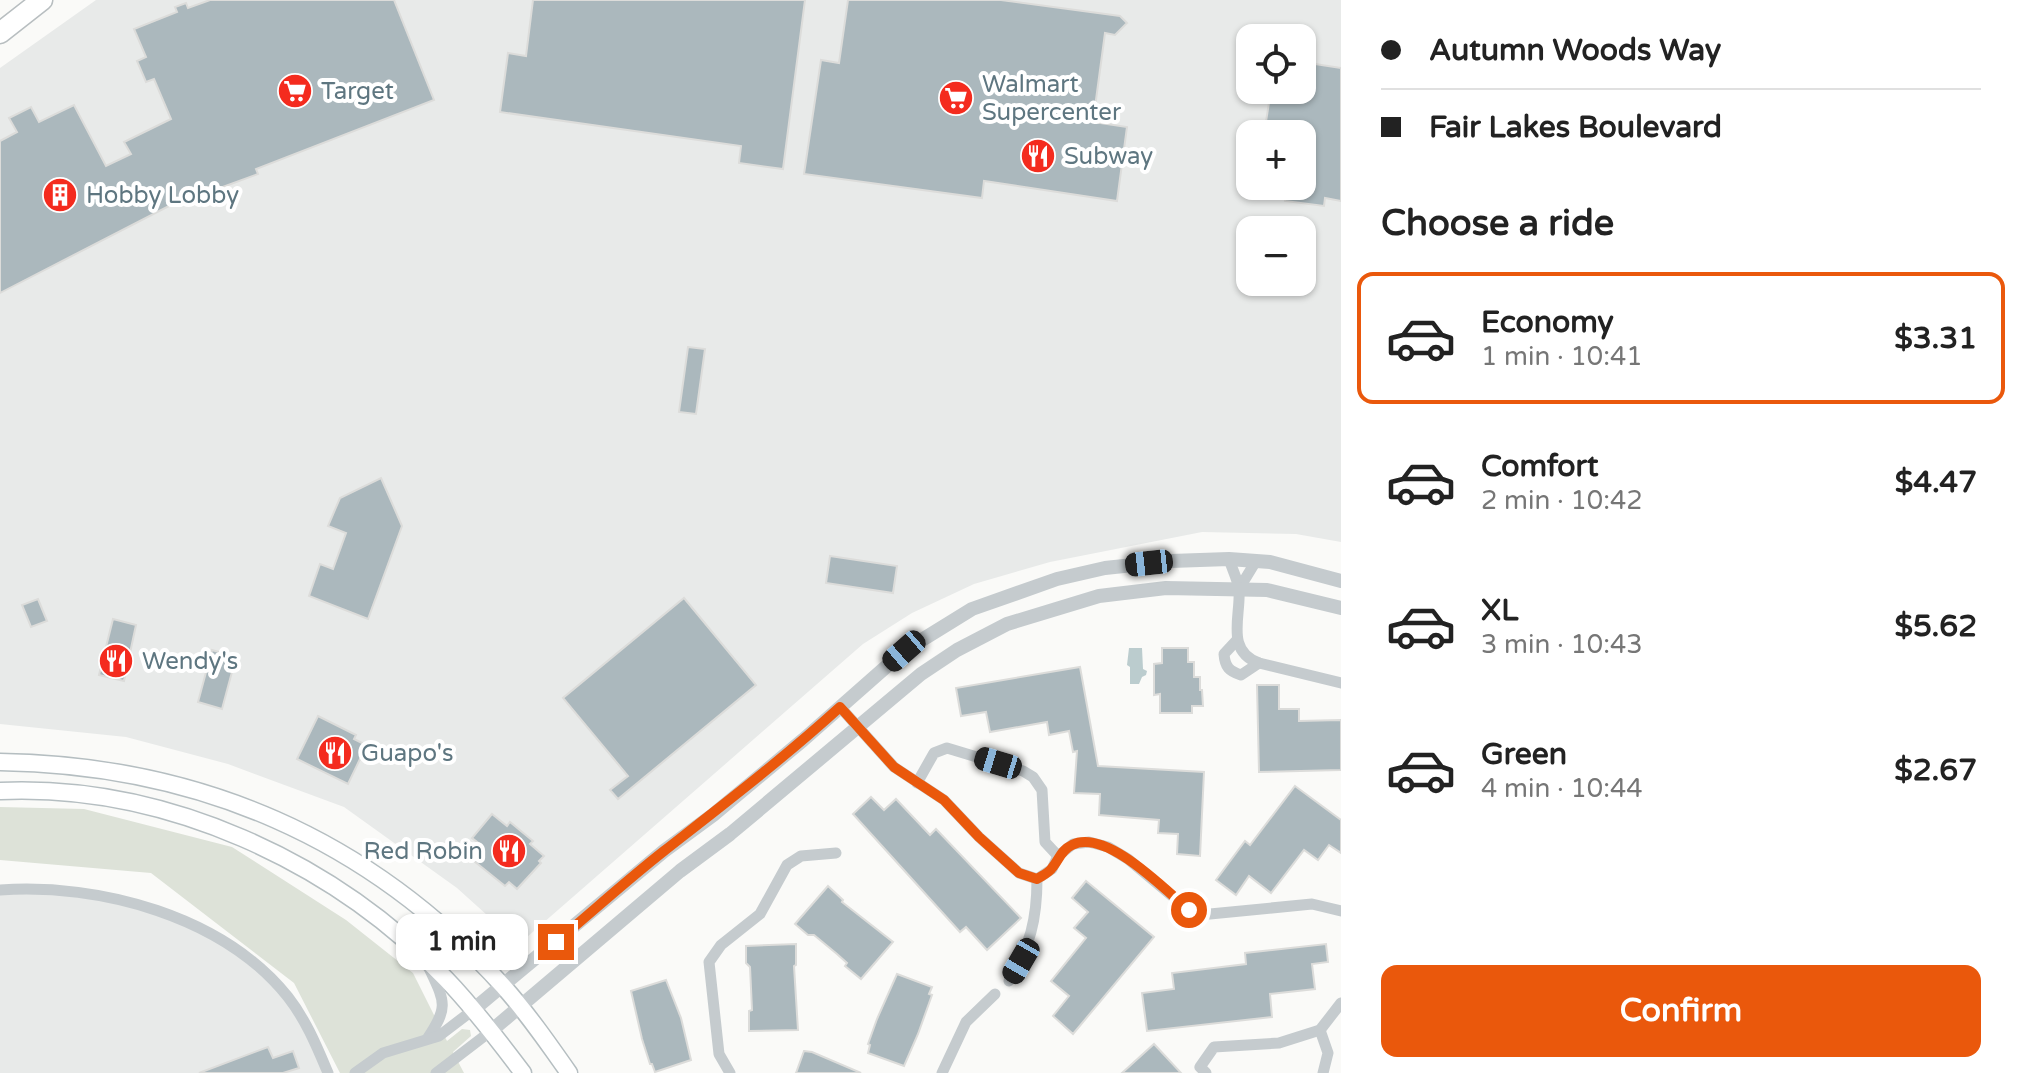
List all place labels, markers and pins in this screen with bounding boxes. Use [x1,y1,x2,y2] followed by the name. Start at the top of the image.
[982,70,1122,127] place label: Walmart Supercenter
[276,72,314,110] supermarket icon: Target
[321,77,394,106] place label: Target
[937,79,975,117] supermarket icon: Walmart Supercenter
[1019,137,1057,175] restaurant icon: Subway
[1064,142,1153,171] place label: Subway
[41,176,79,214] building icon: Hobby Lobby
[86,181,239,210] place label: Hobby Lobby
[97,642,135,680] restaurant icon: Wendy's
[142,647,238,676] place label: Wendy's
[316,734,354,772] restaurant icon: Guapo's
[361,739,454,768] place label: Guapo's
[490,832,528,870] restaurant icon: Red Robin
[364,837,483,866] place label: Red Robin

